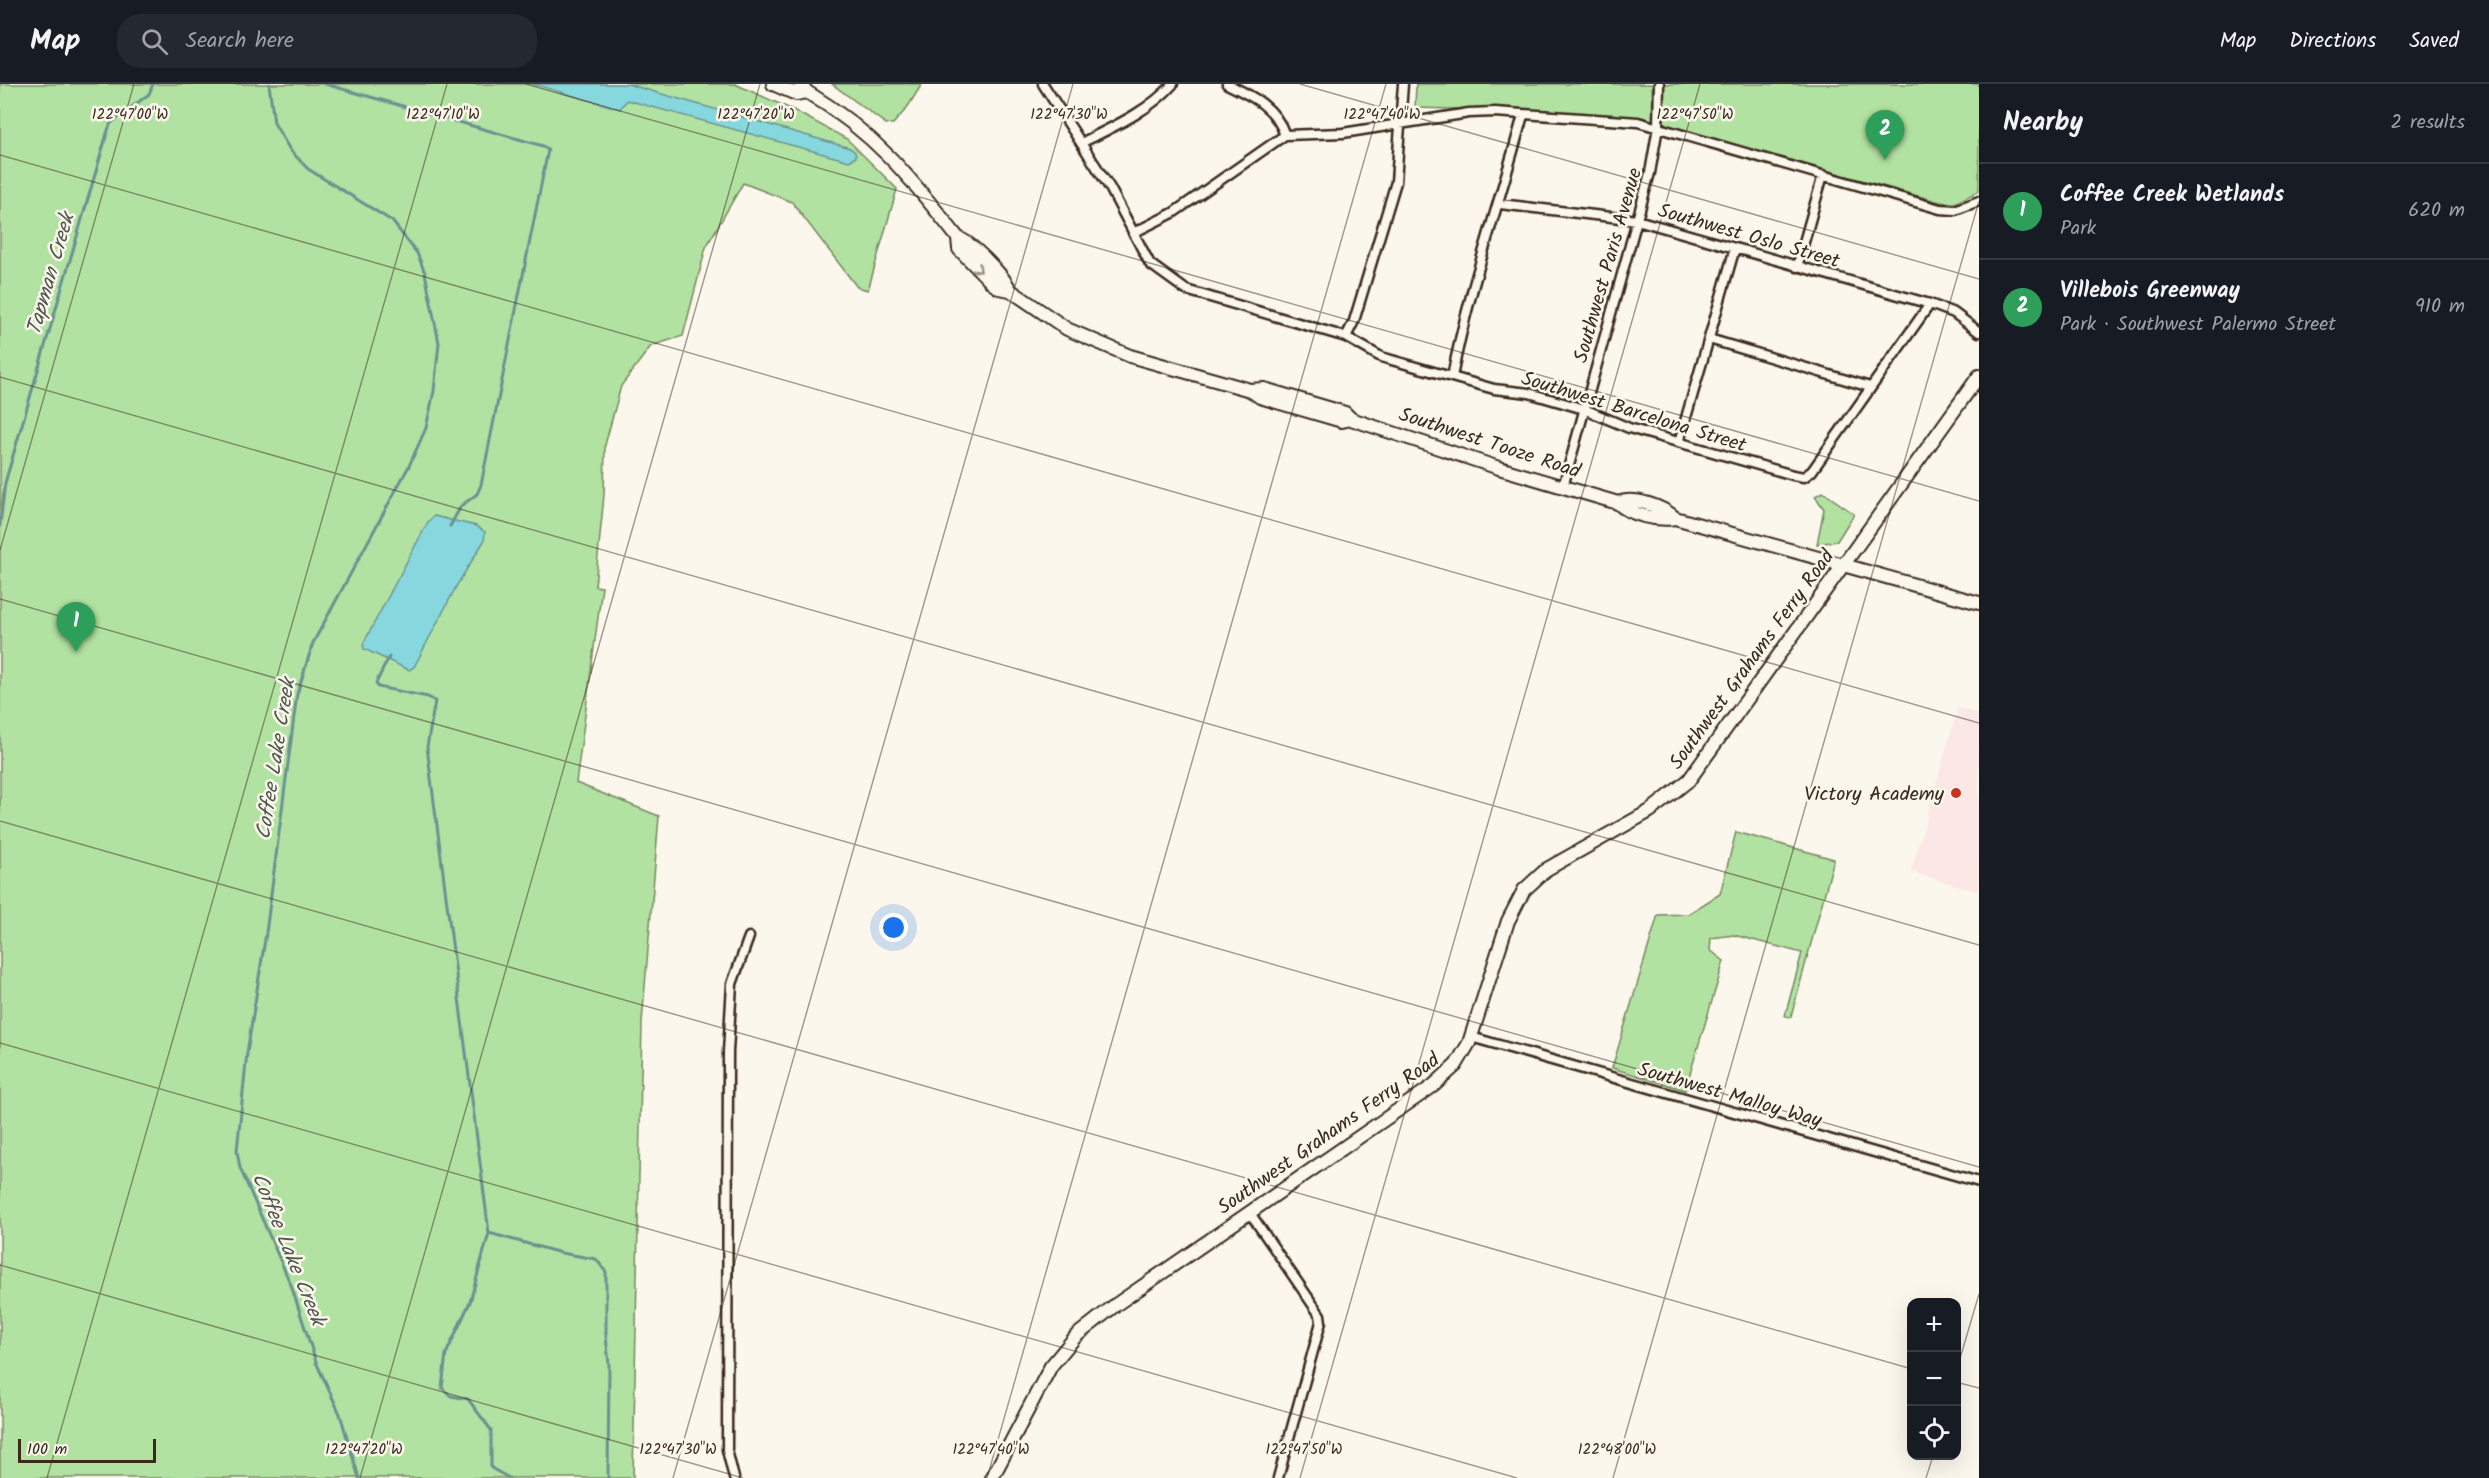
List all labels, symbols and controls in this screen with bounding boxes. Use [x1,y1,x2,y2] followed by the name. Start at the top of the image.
[117,14,537,68] search box
[30,19,81,64] text: Map
[186,24,294,59] text: Search here
[138,25,171,58] icon: search
[2220,25,2256,58] text: Map
[2289,25,2376,58] text: Directions
[2409,25,2459,58] text: Saved
[2003,102,2083,144] text: Nearby
[92,103,168,127] text: 122°47'00"W
[406,103,480,127] text: 122°47'10"W
[717,103,795,127] text: 122°47'20"W
[1030,103,1108,127] text: 122°47'30"W
[1343,103,1421,127] text: 122°47'40"W
[1657,103,1734,127] text: 122°47'50"W
[2390,107,2465,139] text: 2 results
[1866,110,1904,160] pin: 2
[1566,164,1652,367] street label: Southwest Paris Avenue
[2060,178,2284,213] text: Coffee Creek Wetlands
[2019,195,2026,227] text: 1
[2408,195,2465,227] text: 620 m
[1654,196,1843,278] street label: Southwest Oslo Street
[18,206,85,339] water label: Tapman Creek
[2060,213,2096,245] text: Park
[971,262,982,273] one-way arrow
[2060,274,2240,309] text: Villebois Greenway
[2017,291,2028,323] text: 2
[2415,291,2465,323] text: 910 m
[2060,309,2336,341] text: Park · Southwest Palermo Street
[1517,363,1750,462] street label: Southwest Barcelona Street
[1394,399,1585,489] street label: Southwest Tooze Road
[1662,543,1844,777] street label: Southwest Grahams Ferry Road
[56,602,96,652] pin: 1
[247,673,306,842] water label: Coffee Lake Creek
[1804,779,1945,811] place label: Victory Academy
[1949,786,1963,800] marker: Victory Academy
[879,913,908,942] your location
[1211,1045,1448,1224] street label: Southwest Grahams Ferry Road
[1634,1054,1826,1138] street label: Southwest Malloy Way
[242,1168,335,1334] water label: Coffee Lake Creek
[1907,1298,1961,1460] map controls
[1907,1298,1961,1352] button: +
[1907,1352,1961,1406] button: −
[1907,1406,1961,1460] button: locate
[18,1436,156,1464] scale bar
[27,1437,67,1462] text: 100 m
[325,1438,403,1462] text: 122°47'20"W
[639,1438,717,1462] text: 122°47'30"W
[952,1438,1030,1462] text: 122°47'40"W
[1266,1438,1343,1462] text: 122°47'50"W
[1578,1438,1656,1462] text: 122°48'00"W

